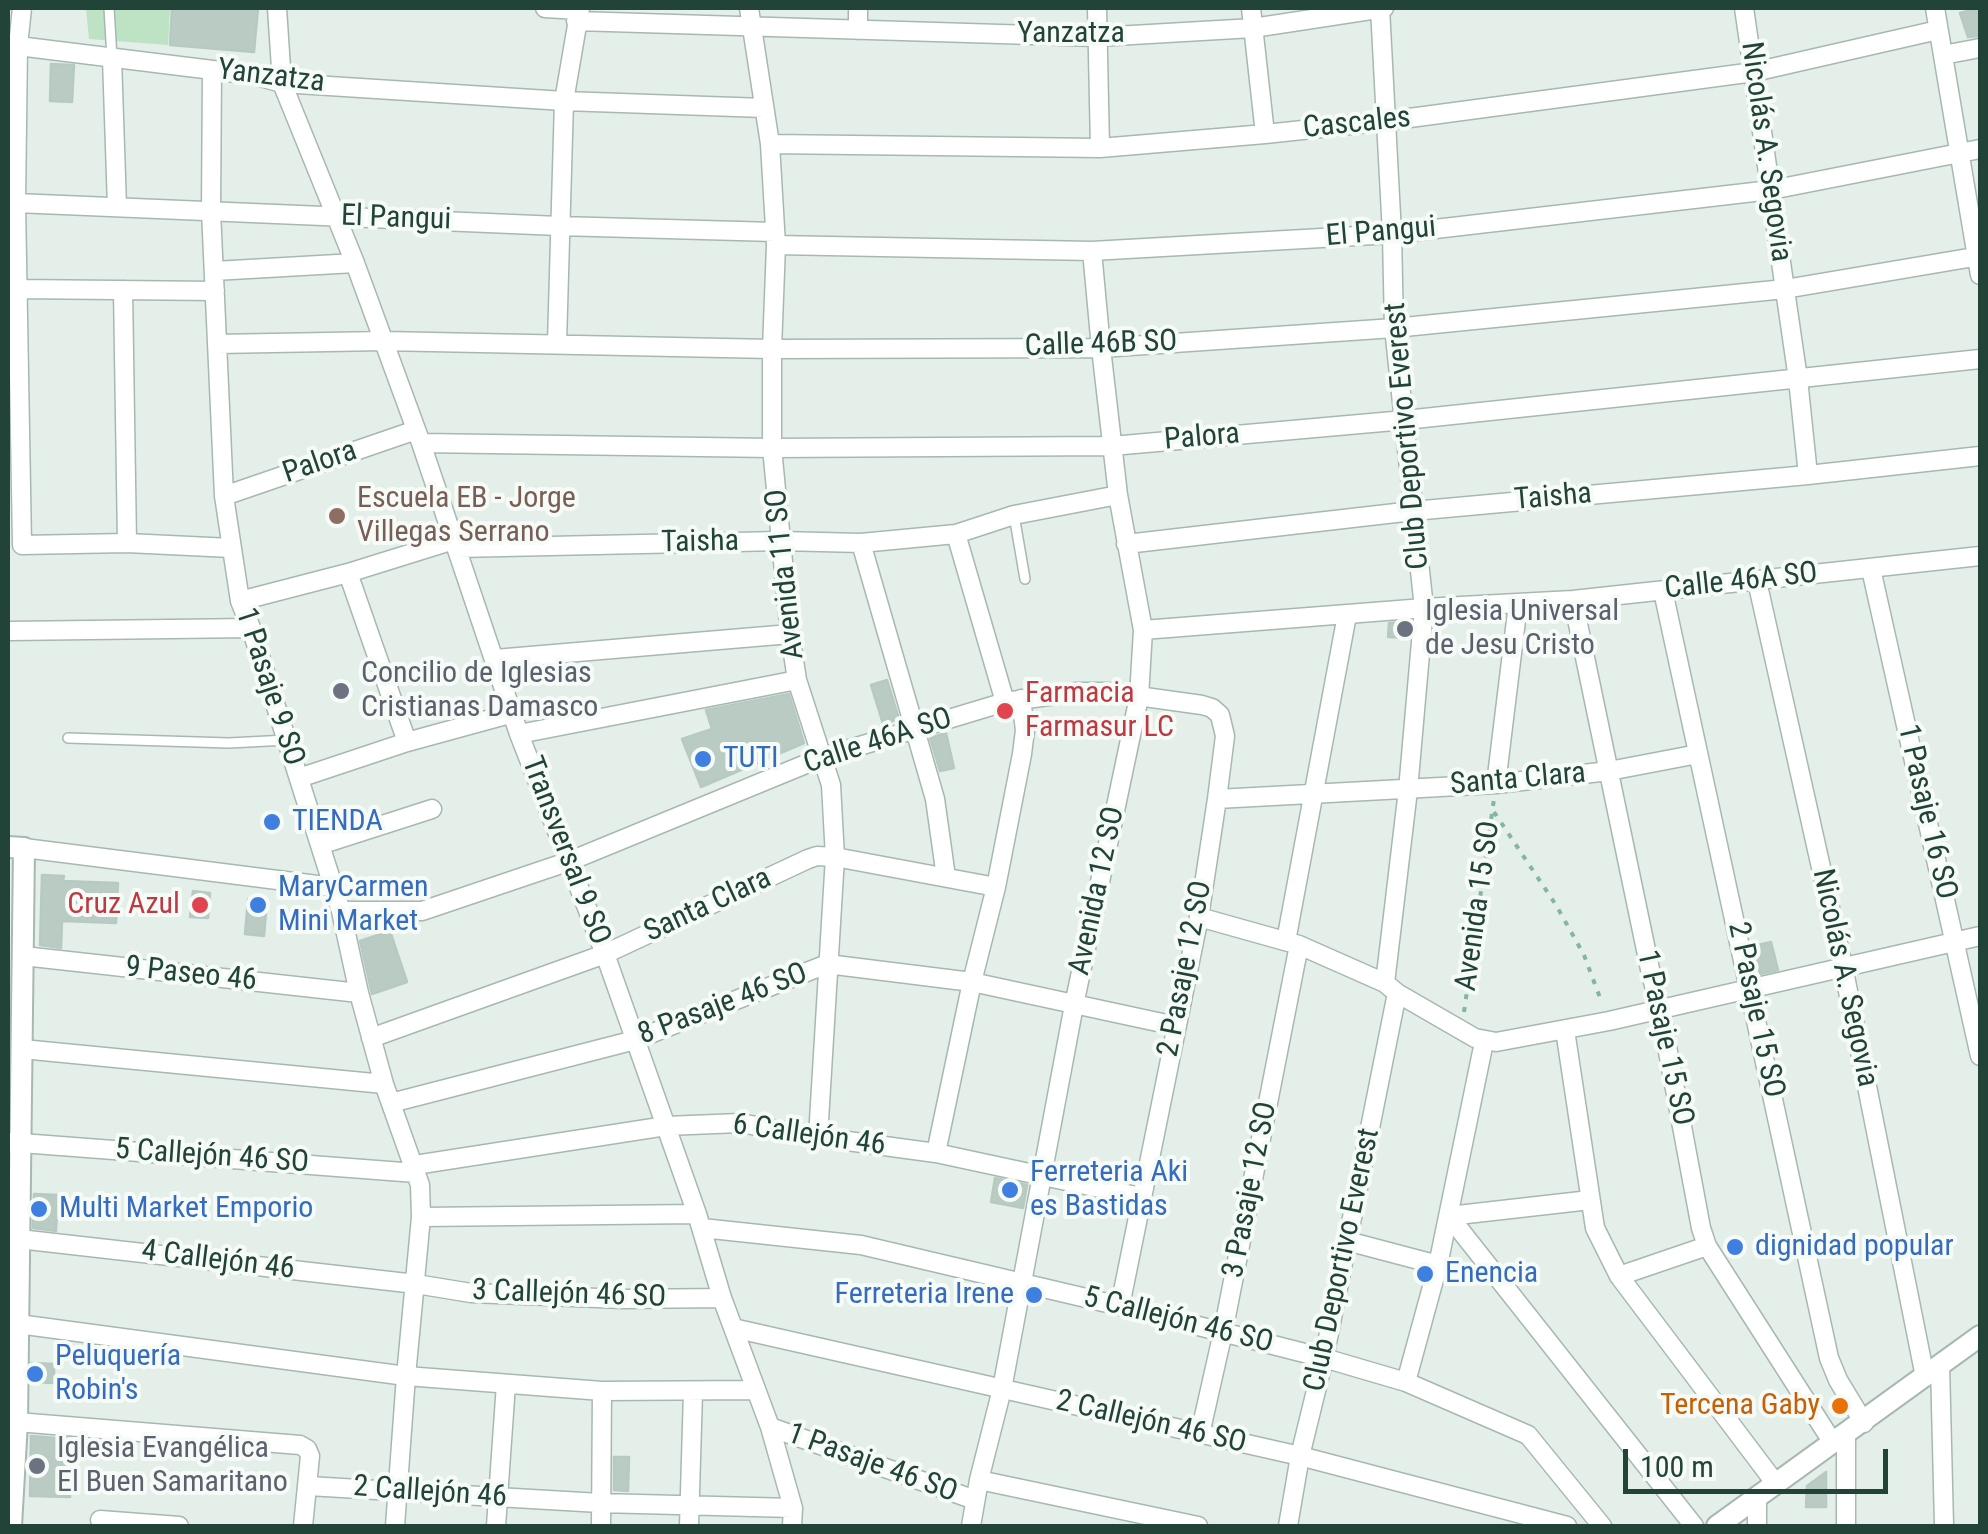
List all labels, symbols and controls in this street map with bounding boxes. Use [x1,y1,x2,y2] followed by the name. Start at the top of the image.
[1017,16,1125,52] street label: Yanzatza
[1732,40,1798,264] street label: Nicolás A. Segovia
[215,53,327,101] street label: Yanzatza
[1301,100,1413,148] street label: Cascales
[340,199,452,239] street label: El Pangui
[1325,210,1437,256] street label: El Pangui
[1378,301,1438,571] street label: Club Deportivo Everest
[1024,324,1178,366] street label: Calle 46B SO
[1163,417,1241,459] street label: Palora
[278,434,362,492] street label: Palora
[1513,477,1593,519] street label: Taisha
[357,481,576,552] place label: Escuela EB - Jorge Villegas Serrano
[759,487,813,661] street label: Avenida 11 SO
[326,505,348,527] marker: Escuela EB - Jorge Villegas Serrano
[661,524,739,562] street label: Taisha
[1663,556,1819,608] street label: Calle 46A SO
[1425,594,1619,664] place label: Iglesia Universal de Jesu Cristo
[227,604,311,770] street label: 1 Pasaje 9 SO
[1394,618,1416,640] marker: Iglesia Universal de Jesu Cristo
[361,656,598,726] place label: Concilio de Iglesias Cristianas Damasco
[1025,676,1174,746] place label: Farmacia Farmasur LC
[330,680,352,702] marker: Concilio de Iglesias Cristianas Damasco
[994,700,1016,722] marker: Farmacia Farmasur LC
[799,701,957,783] street label: Calle 46A SO
[1888,721,1964,903] street label: 1 Pasaje 16 SO
[723,741,779,777] place label: TUTI
[692,748,714,770] marker: TUTI
[513,752,617,950] street label: Transversal 9 SO
[1449,756,1587,804] street label: Santa Clara
[292,804,383,840] place label: TIENDA
[1063,804,1133,978] street label: Avenida 12 SO
[261,811,283,833] marker: TIENDA
[1449,819,1509,993] street label: Avenida 15 SO
[639,861,777,951] street label: Santa Clara
[1803,866,1885,1090] street label: Nicolás A. Segovia
[278,870,429,940] place label: MaryCarmen Mini Market
[1151,878,1221,1060] street label: 2 Pasaje 12 SO
[67,887,180,923] place label: Cruz Azul
[189,894,211,916] marker: Cruz Azul
[247,894,269,916] marker: MaryCarmen Mini Market
[1719,919,1791,1101] street label: 2 Pasaje 15 SO
[1628,947,1700,1129] street label: 1 Pasaje 15 SO
[124,950,258,1000] street label: 9 Paseo 46
[633,956,813,1054] street label: 8 Pasaje 46 SO
[1216,1099,1286,1281] street label: 3 Pasaje 12 SO
[730,1107,888,1165] street label: 6 Callejón 46
[1298,1125,1388,1395] street label: Club Deportivo Everest
[114,1132,310,1182] street label: 5 Callejón 46 SO
[1030,1155,1188,1226] place label: Ferreteria Aki es Bastidas
[999,1179,1021,1201] marker: Ferreteria Aki es Bastidas
[59,1191,313,1227] place label: Multi Market Emporio
[28,1198,50,1220] marker: Multi Market Emporio
[1755,1229,1954,1265] place label: dignidad popular
[140,1234,296,1288] street label: 4 Callejón 46
[1724,1236,1746,1258] marker: dignidad popular
[1445,1256,1538,1292] place label: Enencia
[1414,1263,1436,1285] marker: Enencia
[471,1274,667,1316] street label: 3 Callejón 46 SO
[835,1277,1014,1313] place label: Ferreteria Irene
[1079,1280,1277,1362] street label: 5 Callejón 46 SO
[1023,1284,1045,1306] marker: Ferreteria Irene
[55,1339,181,1410] place label: Peluquería Robin's
[24,1363,46,1385] marker: Peluquería Robin's
[1052,1384,1250,1462] street label: 2 Callejón 46 SO
[1660,1388,1820,1424] place label: Tercena Gaby
[1829,1395,1851,1417] marker: Tercena Gaby
[782,1417,962,1511] street label: 1 Pasaje 46 SO
[1628,1429,1893,1491] scale bar
[57,1431,288,1502] place label: Iglesia Evangélica El Buen Samaritano
[1640,1449,1714,1484] text: 100 m
[26,1455,48,1477] marker: Iglesia Evangélica El Buen Samaritano
[352,1470,508,1516] street label: 2 Callejón 46

